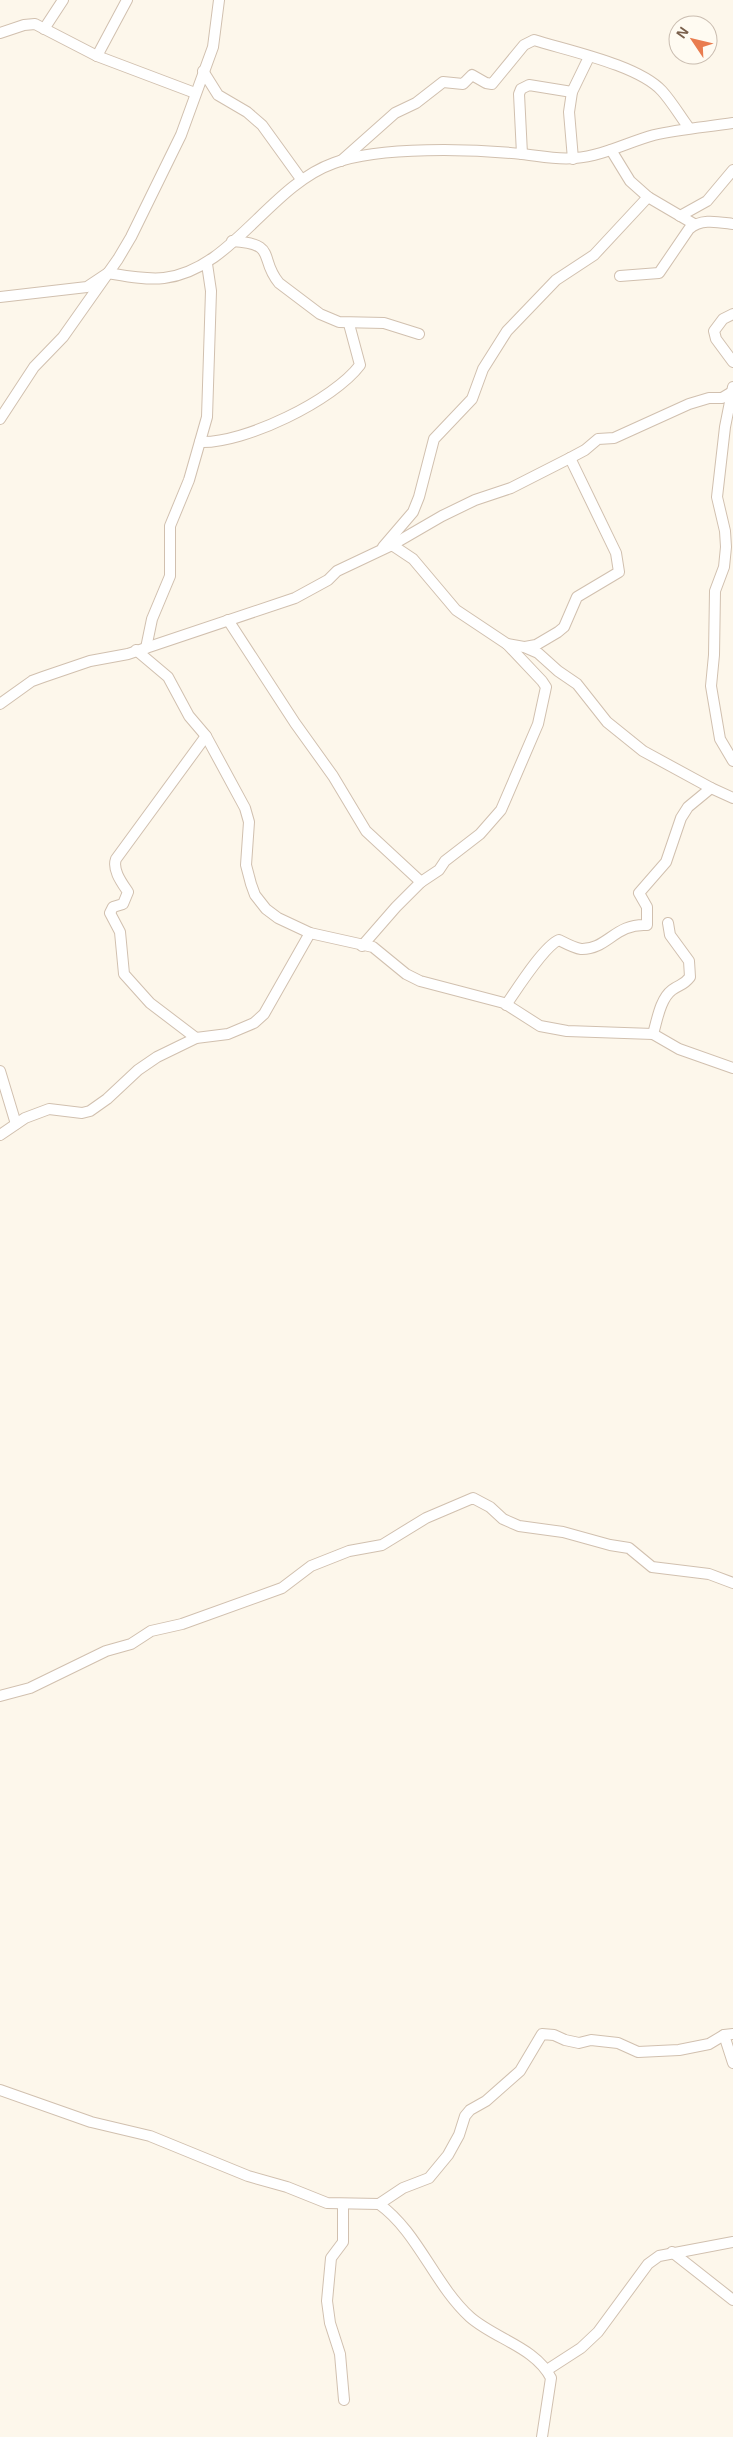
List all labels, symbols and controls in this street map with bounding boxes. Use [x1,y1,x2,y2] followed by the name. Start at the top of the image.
[668,15,718,65] north arrow
[673,24,692,41] text: N

